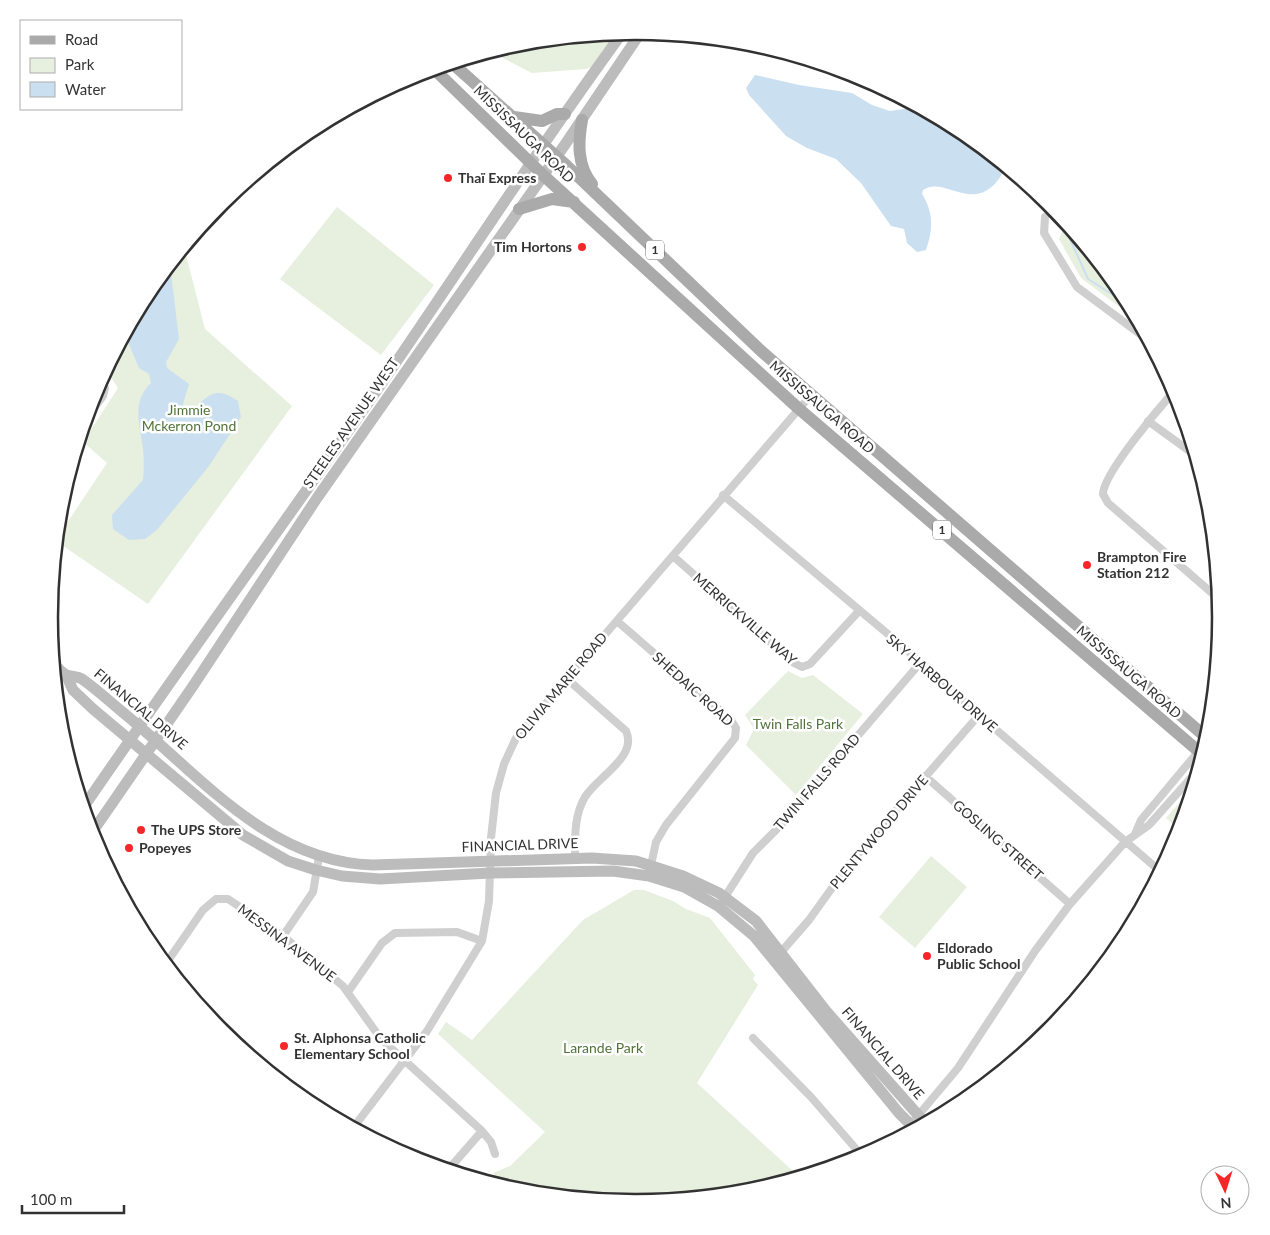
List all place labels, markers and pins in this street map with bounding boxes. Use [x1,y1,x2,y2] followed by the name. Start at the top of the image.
[458,169,536,186] place label: Thaï Express
[442,172,454,184] marker: Thaï Express
[494,238,572,255] place label: Tim Hortons
[576,241,588,253] marker: Tim Hortons
[1097,548,1187,581] place label: Brampton Fire Station 212
[1081,559,1093,571] marker: Brampton Fire Station 212
[151,821,242,838] place label: The UPS Store
[135,824,147,836] marker: The UPS Store
[139,839,191,856] place label: Popeyes
[123,842,135,854] marker: Popeyes
[937,939,1021,972] place label: Eldorado Public School
[921,950,933,962] marker: Eldorado Public School
[294,1029,426,1062] place label: St. Alphonsa Catholic Elementary School
[278,1040,290,1052] marker: St. Alphonsa Catholic Elementary School

